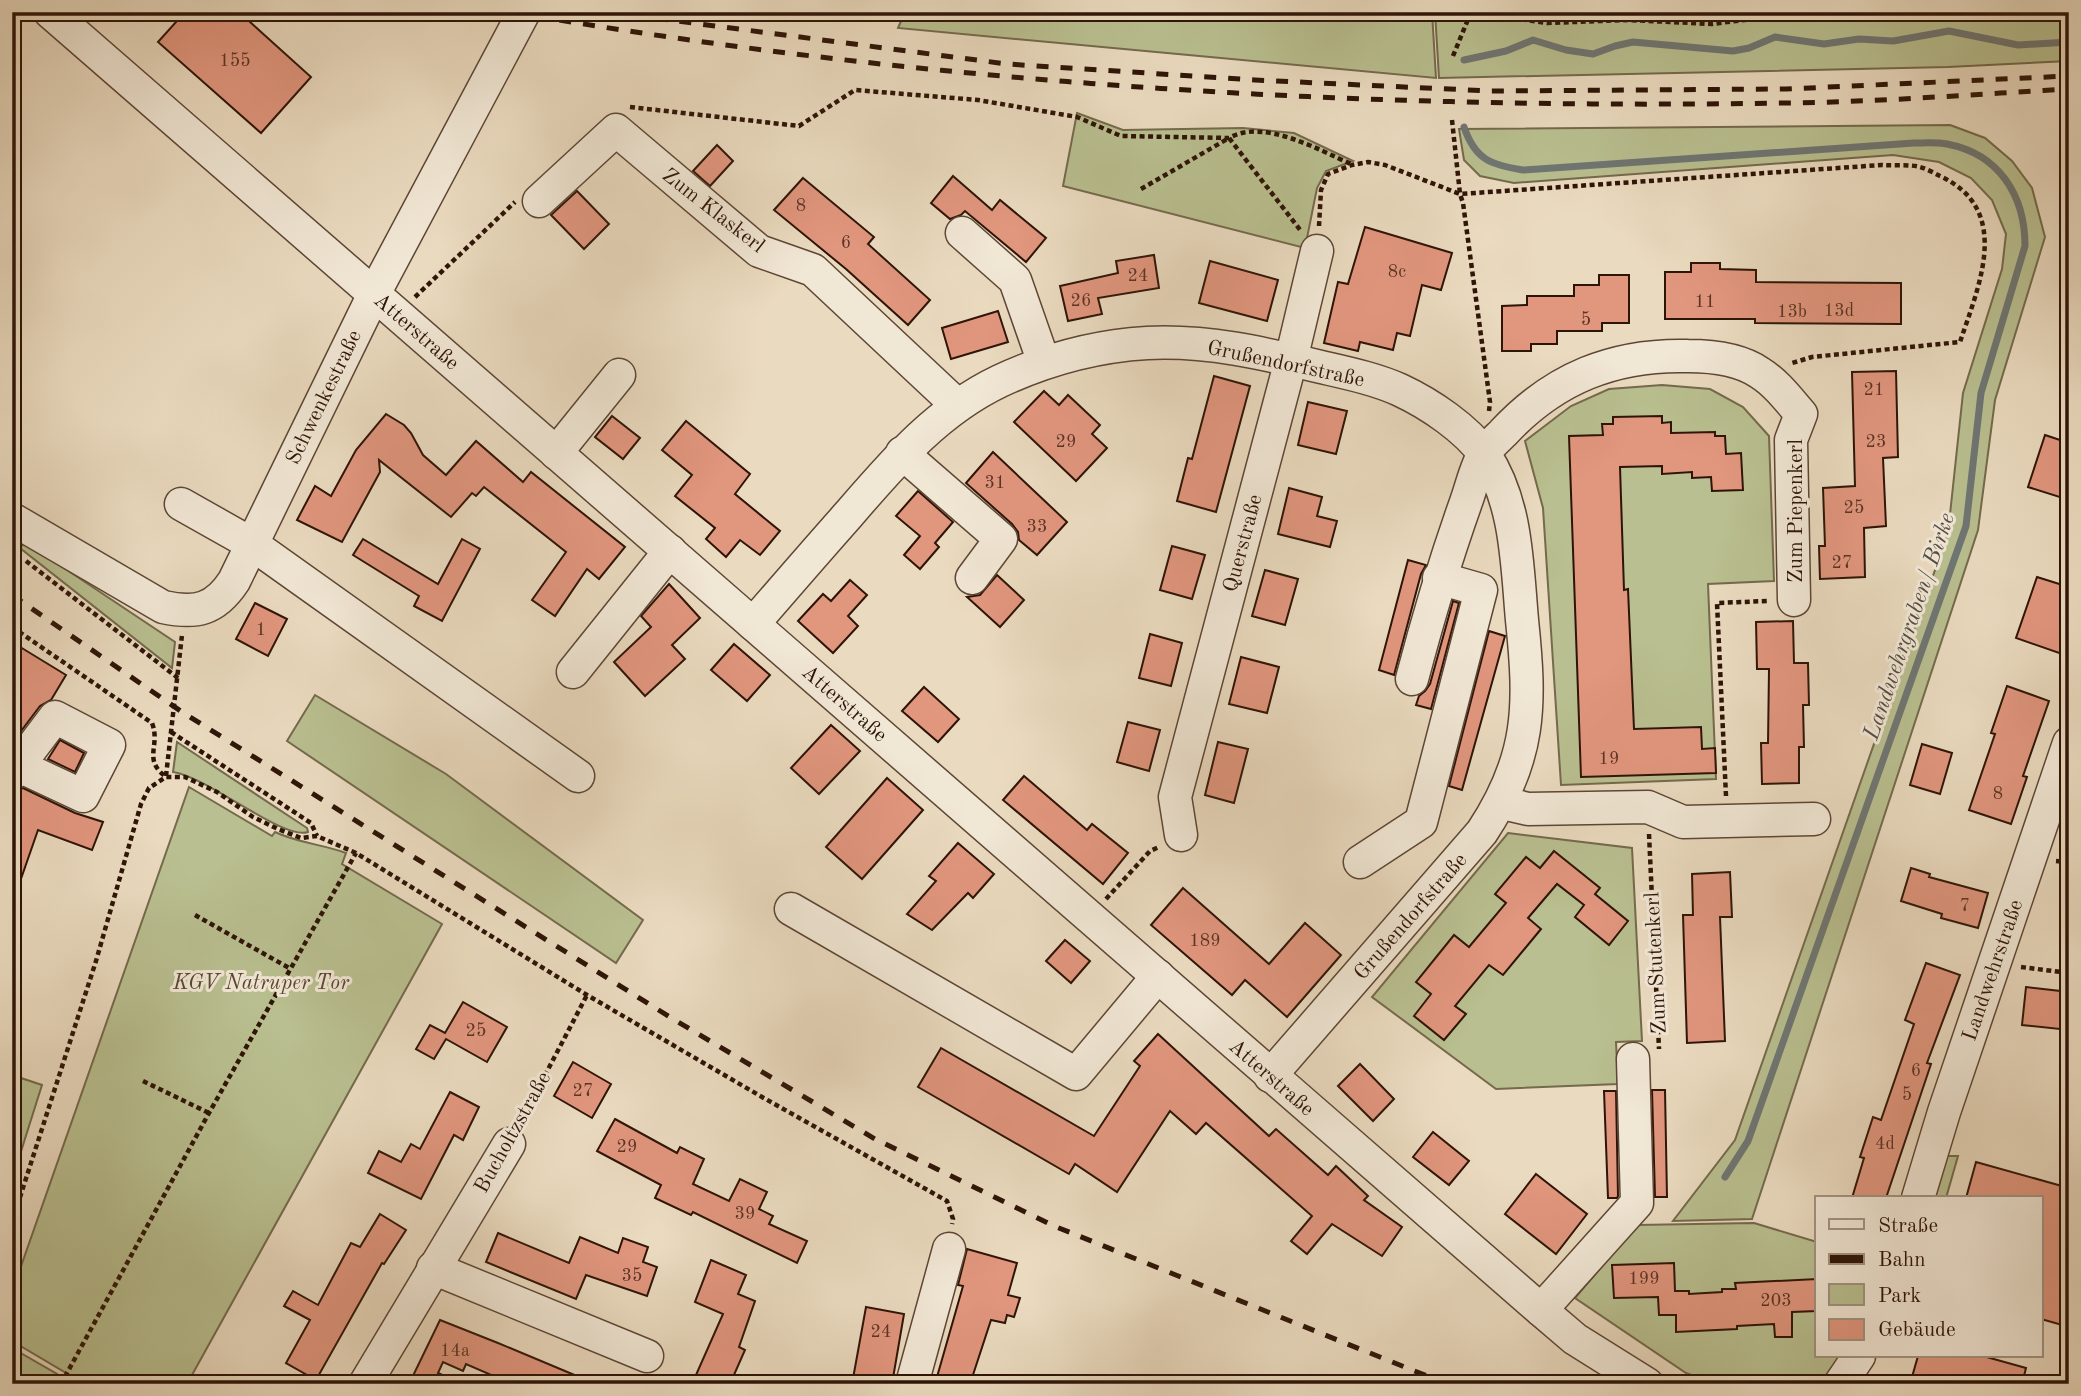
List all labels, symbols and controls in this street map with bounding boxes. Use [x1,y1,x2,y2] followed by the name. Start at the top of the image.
[219,52,251,70] house number: 155
[658,165,768,258] street label: Zum Klaskerl
[796,197,806,215] house number: 8
[841,234,851,252] house number: 6
[1388,263,1406,281] house number: 8c
[1128,267,1148,285] house number: 24
[369,290,463,375] street label: Atterstraße
[1071,292,1091,310] house number: 26
[1695,293,1715,311] house number: 11
[1824,302,1854,320] house number: 13d
[1777,303,1807,321] house number: 13b
[1581,311,1591,329] house number: 5
[283,327,366,468] street label: Schwenkestraße
[1205,338,1366,391] street label: Grußendorfstraße
[1864,381,1884,399] house number: 21
[1056,433,1076,451] house number: 29
[1866,433,1886,451] house number: 23
[1786,439,1807,583] street label: Zum Piepenkerl
[985,474,1005,492] house number: 31
[1220,492,1267,595] street label: Querstraße
[1844,499,1864,517] house number: 25
[1859,510,1960,744] water label: Landwehrgraben/ Birke
[1027,518,1047,536] house number: 33
[1832,554,1852,572] house number: 27
[256,621,266,639] house number: 1
[797,662,891,747] street label: Atterstraße
[1599,750,1619,768] house number: 19
[1993,785,2003,803] house number: 8
[1351,850,1472,984] street label: Grußendorfstraße
[1642,891,1671,1035] street label: Zum Stutenkerl
[1959,897,2027,1044] street label: Landwehrstraße
[1960,897,1970,915] house number: 7
[1189,932,1221,950] house number: 189
[172,973,350,994] park label: KGV Natruper Tor
[466,1022,486,1040] house number: 25
[1224,1036,1318,1121] street label: Atterstraße
[1911,1062,1921,1080] house number: 6
[471,1069,555,1197] street label: Bucholtzstraße
[573,1082,593,1100] house number: 27
[1902,1086,1912,1104] house number: 5
[1875,1135,1895,1153] house number: 4d
[617,1138,637,1156] house number: 29
[1815,1196,2042,1358] legend
[735,1205,755,1223] house number: 39
[1878,1216,1938,1237] text: Straße
[1878,1250,1926,1271] text: Bahn
[622,1267,642,1285] house number: 35
[1628,1270,1660,1288] house number: 199
[1878,1286,1921,1307] text: Park
[1760,1292,1792,1310] house number: 203
[1878,1320,1956,1341] text: Gebäude
[871,1323,891,1341] house number: 24
[440,1342,470,1360] house number: 14a

